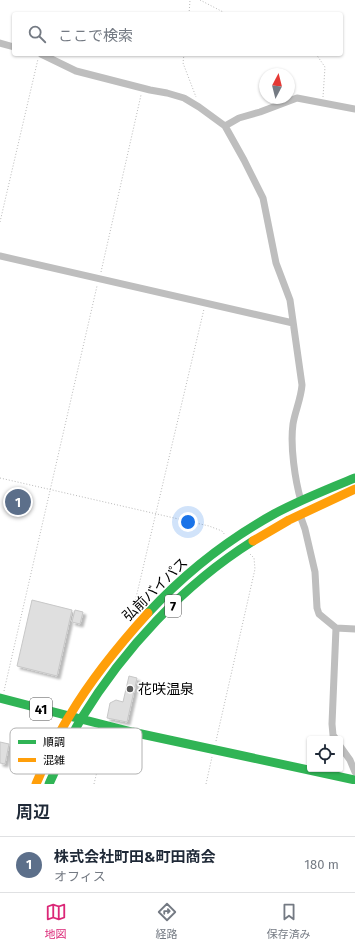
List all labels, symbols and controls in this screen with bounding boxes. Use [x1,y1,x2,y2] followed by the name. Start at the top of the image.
[12,12,343,56] search box
[26,23,48,45] icon: search
[58,27,133,45] text: ここで検索
[259,68,295,104] north arrow
[5,487,31,517] pin: 1
[178,512,198,532] your location
[119,554,191,625] street label: 弘前バイパス
[165,595,181,617] road number: 7
[138,681,194,698] place label: 花咲温泉
[125,684,135,694] marker: 花咲温泉
[30,698,52,720] road number: 41
[10,728,142,774] legend
[43,736,65,749] text: 順調
[307,736,343,772] map controls
[307,736,343,772] button: locate
[43,754,65,767] text: 混雑
[16,802,50,823] text: 周辺
[54,848,215,866] text: 株式会社町田&町田商会
[26,857,32,872] text: 1
[304,857,339,872] text: 180 m
[54,869,106,884] text: オフィス
[45,901,67,941] tab: 地図
[156,901,178,941] tab: 経路
[267,901,311,941] tab: 保存済み

